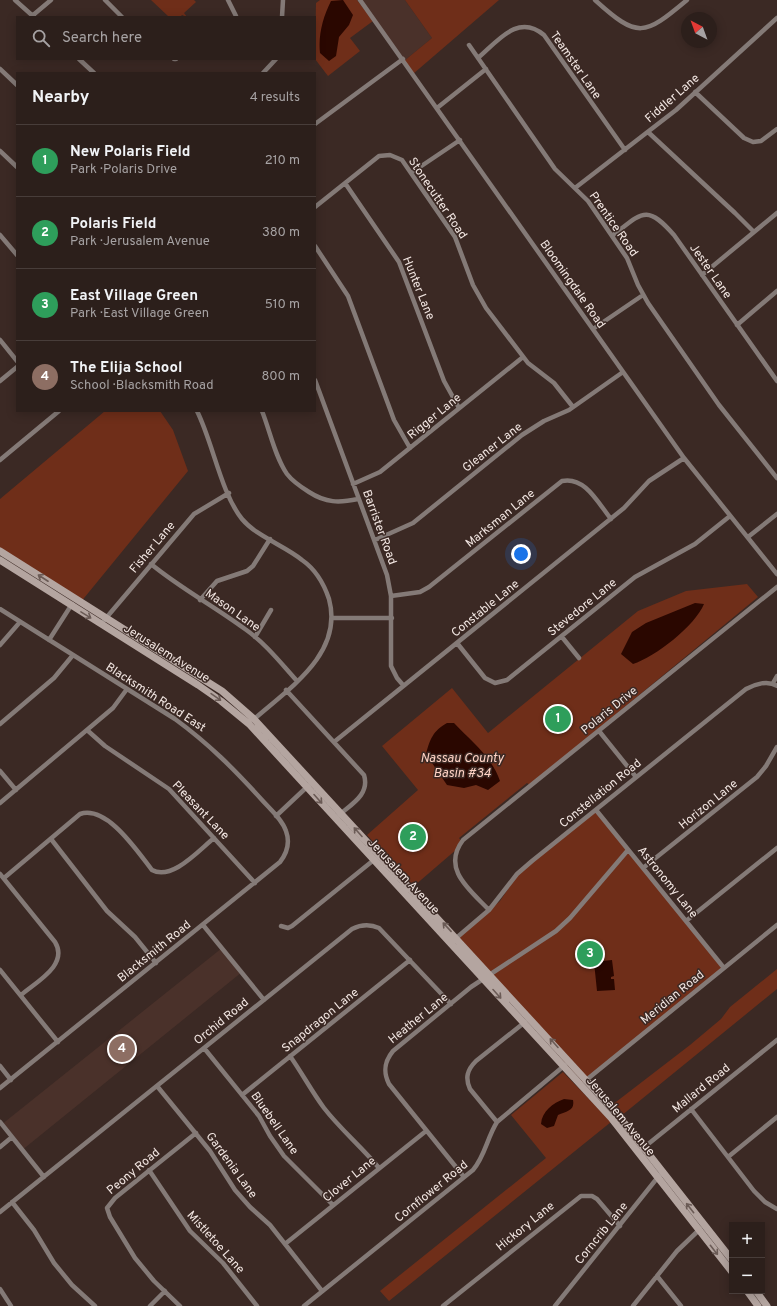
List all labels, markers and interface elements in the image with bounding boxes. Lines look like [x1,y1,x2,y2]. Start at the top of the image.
north arrow [681,12,717,48]
search box [16,16,316,60]
icon: search [30,27,52,49]
street label: Teamster Lane [546,28,605,103]
text: Search here [62,29,142,48]
street label: Fiddler Lane [642,71,703,127]
text: Nearby [32,87,89,109]
text: 4 results [250,90,300,106]
text: New Polaris Field [70,143,191,162]
text: 1 [42,153,48,169]
text: 210 m [265,153,300,169]
street label: Stonecutter Road [404,155,470,242]
text: Park · Polaris Drive [70,162,177,178]
street label: Prentice Road [585,189,641,260]
text: Polaris Field [70,215,157,234]
text: 2 [41,225,49,241]
text: 380 m [262,225,300,241]
text: Park · Jerusalem Avenue [70,234,210,250]
street label: Bloomingdale Road [536,237,609,332]
street label: Jester Lane [685,241,735,302]
street label: Hunter Lane [398,254,438,322]
text: East Village Green [70,287,198,306]
text: 3 [41,297,49,313]
text: 510 m [265,297,300,313]
text: Park · East Village Green [70,306,209,322]
text: The Elija School [70,359,182,378]
text: 4 [41,369,49,385]
text: 800 m [262,369,300,385]
text: School · Blacksmith Road [70,378,213,394]
street label: Rigger Lane [404,390,465,443]
street label: Gleaner Lane [459,419,526,476]
street label: Marksman Lane [463,486,539,552]
street label: Barrister Road [358,488,400,567]
street label: Fisher Lane [126,518,179,577]
your location [511,544,531,564]
one-way arrow [38,574,49,582]
street label: Stevedore Lane [545,575,620,640]
street label: Constable Lane [448,576,523,641]
street label: Mason Lane [202,586,263,636]
one-way arrow [80,611,92,619]
street label: Jerusalem Avenue [120,621,213,687]
street label: Blacksmith Road East [102,659,209,736]
street label: Polaris Drive [578,683,641,739]
one-way arrow [210,693,221,701]
pin: 1 [545,704,571,734]
water label: Nassau County Basin #34 [420,751,505,782]
street label: Constellation Road [556,756,645,832]
street label: Horizon Lane [676,776,741,833]
street label: Pleasant Lane [168,778,232,844]
one-way arrow [313,794,323,804]
pin: 2 [400,822,426,852]
one-way arrow [354,826,363,837]
street label: Jerusalem Avenue [364,835,443,918]
street label: Astronomy Lane [633,843,701,922]
street label: Blacksmith Road [115,917,195,986]
one-way arrow [442,922,452,932]
pin: 3 [577,939,603,969]
street label: Meridian Road [637,967,708,1028]
street label: Snapdragon Lane [279,985,362,1057]
one-way arrow [493,989,502,999]
street label: Heather Lane [385,990,452,1048]
street label: Orchid Road [191,995,252,1049]
pin: 4 [109,1034,135,1064]
one-way arrow [549,1038,558,1049]
street label: Mallard Road [669,1061,734,1117]
street label: Jerusalem Avenue [582,1074,658,1160]
street label: Bluebell Lane [247,1089,302,1158]
street label: Gardenia Lane [202,1129,261,1202]
street label: Peony Road [104,1145,164,1199]
street label: Clover Lane [320,1153,380,1206]
street label: Cornflower Road [392,1157,472,1226]
street label: Hickory Lane [493,1198,558,1255]
street label: Corncrib Lane [572,1199,632,1268]
one-way arrow [686,1202,695,1213]
street label: Mistletoe Lane [183,1208,248,1277]
map controls [729,1222,765,1294]
button: + [729,1222,765,1258]
one-way arrow [710,1244,719,1255]
button: − [729,1258,765,1294]

